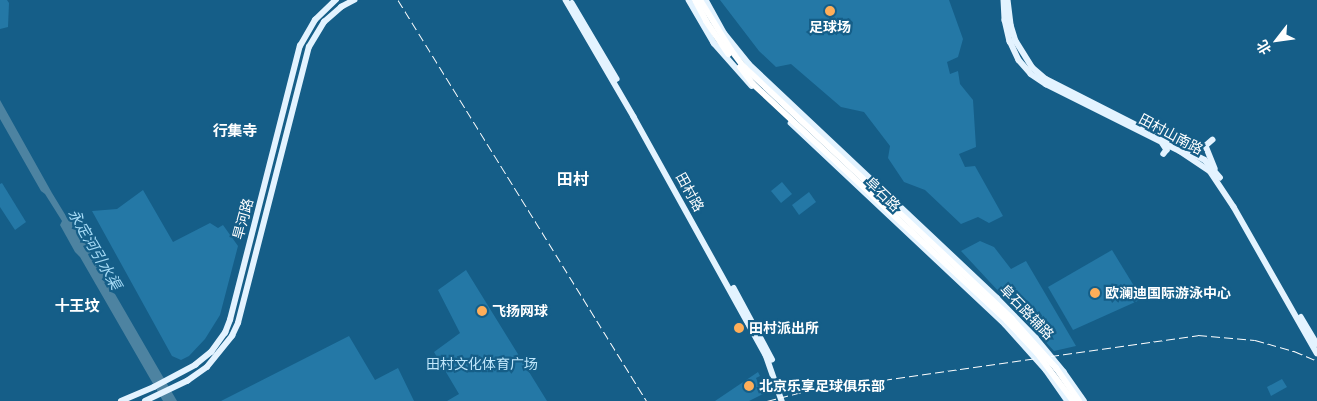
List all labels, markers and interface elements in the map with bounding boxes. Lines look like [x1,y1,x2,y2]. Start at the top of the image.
marker: 足球场 [824,5,836,17]
north arrow [1252,15,1302,65]
place label: 足球场 [809,19,851,35]
text: 北 [1253,37,1274,58]
street label: 田村山南路 [1136,110,1206,158]
district label: 行集寺 [213,122,257,140]
district label: 田村 [557,169,589,189]
street label: 田村路 [672,170,708,214]
street label: 阜石路 [862,173,904,215]
street label: 旱河路 [229,197,257,241]
water label: 永定河引水渠 [65,206,125,292]
street label: 阜石路辅路 [997,281,1057,343]
place label: 欧澜迪国际游泳中心 [1105,285,1231,301]
marker: 欧澜迪国际游泳中心 [1089,287,1101,299]
district label: 十王坟 [55,297,99,315]
place label: 飞扬网球 [492,303,548,319]
marker: 飞扬网球 [476,305,488,317]
place label: 田村派出所 [749,320,819,336]
marker: 田村派出所 [733,322,745,334]
park label: 田村文化体育广场 [426,356,538,372]
place label: 北京乐享足球俱乐部 [759,378,885,394]
marker: 北京乐享足球俱乐部 [743,380,755,392]

